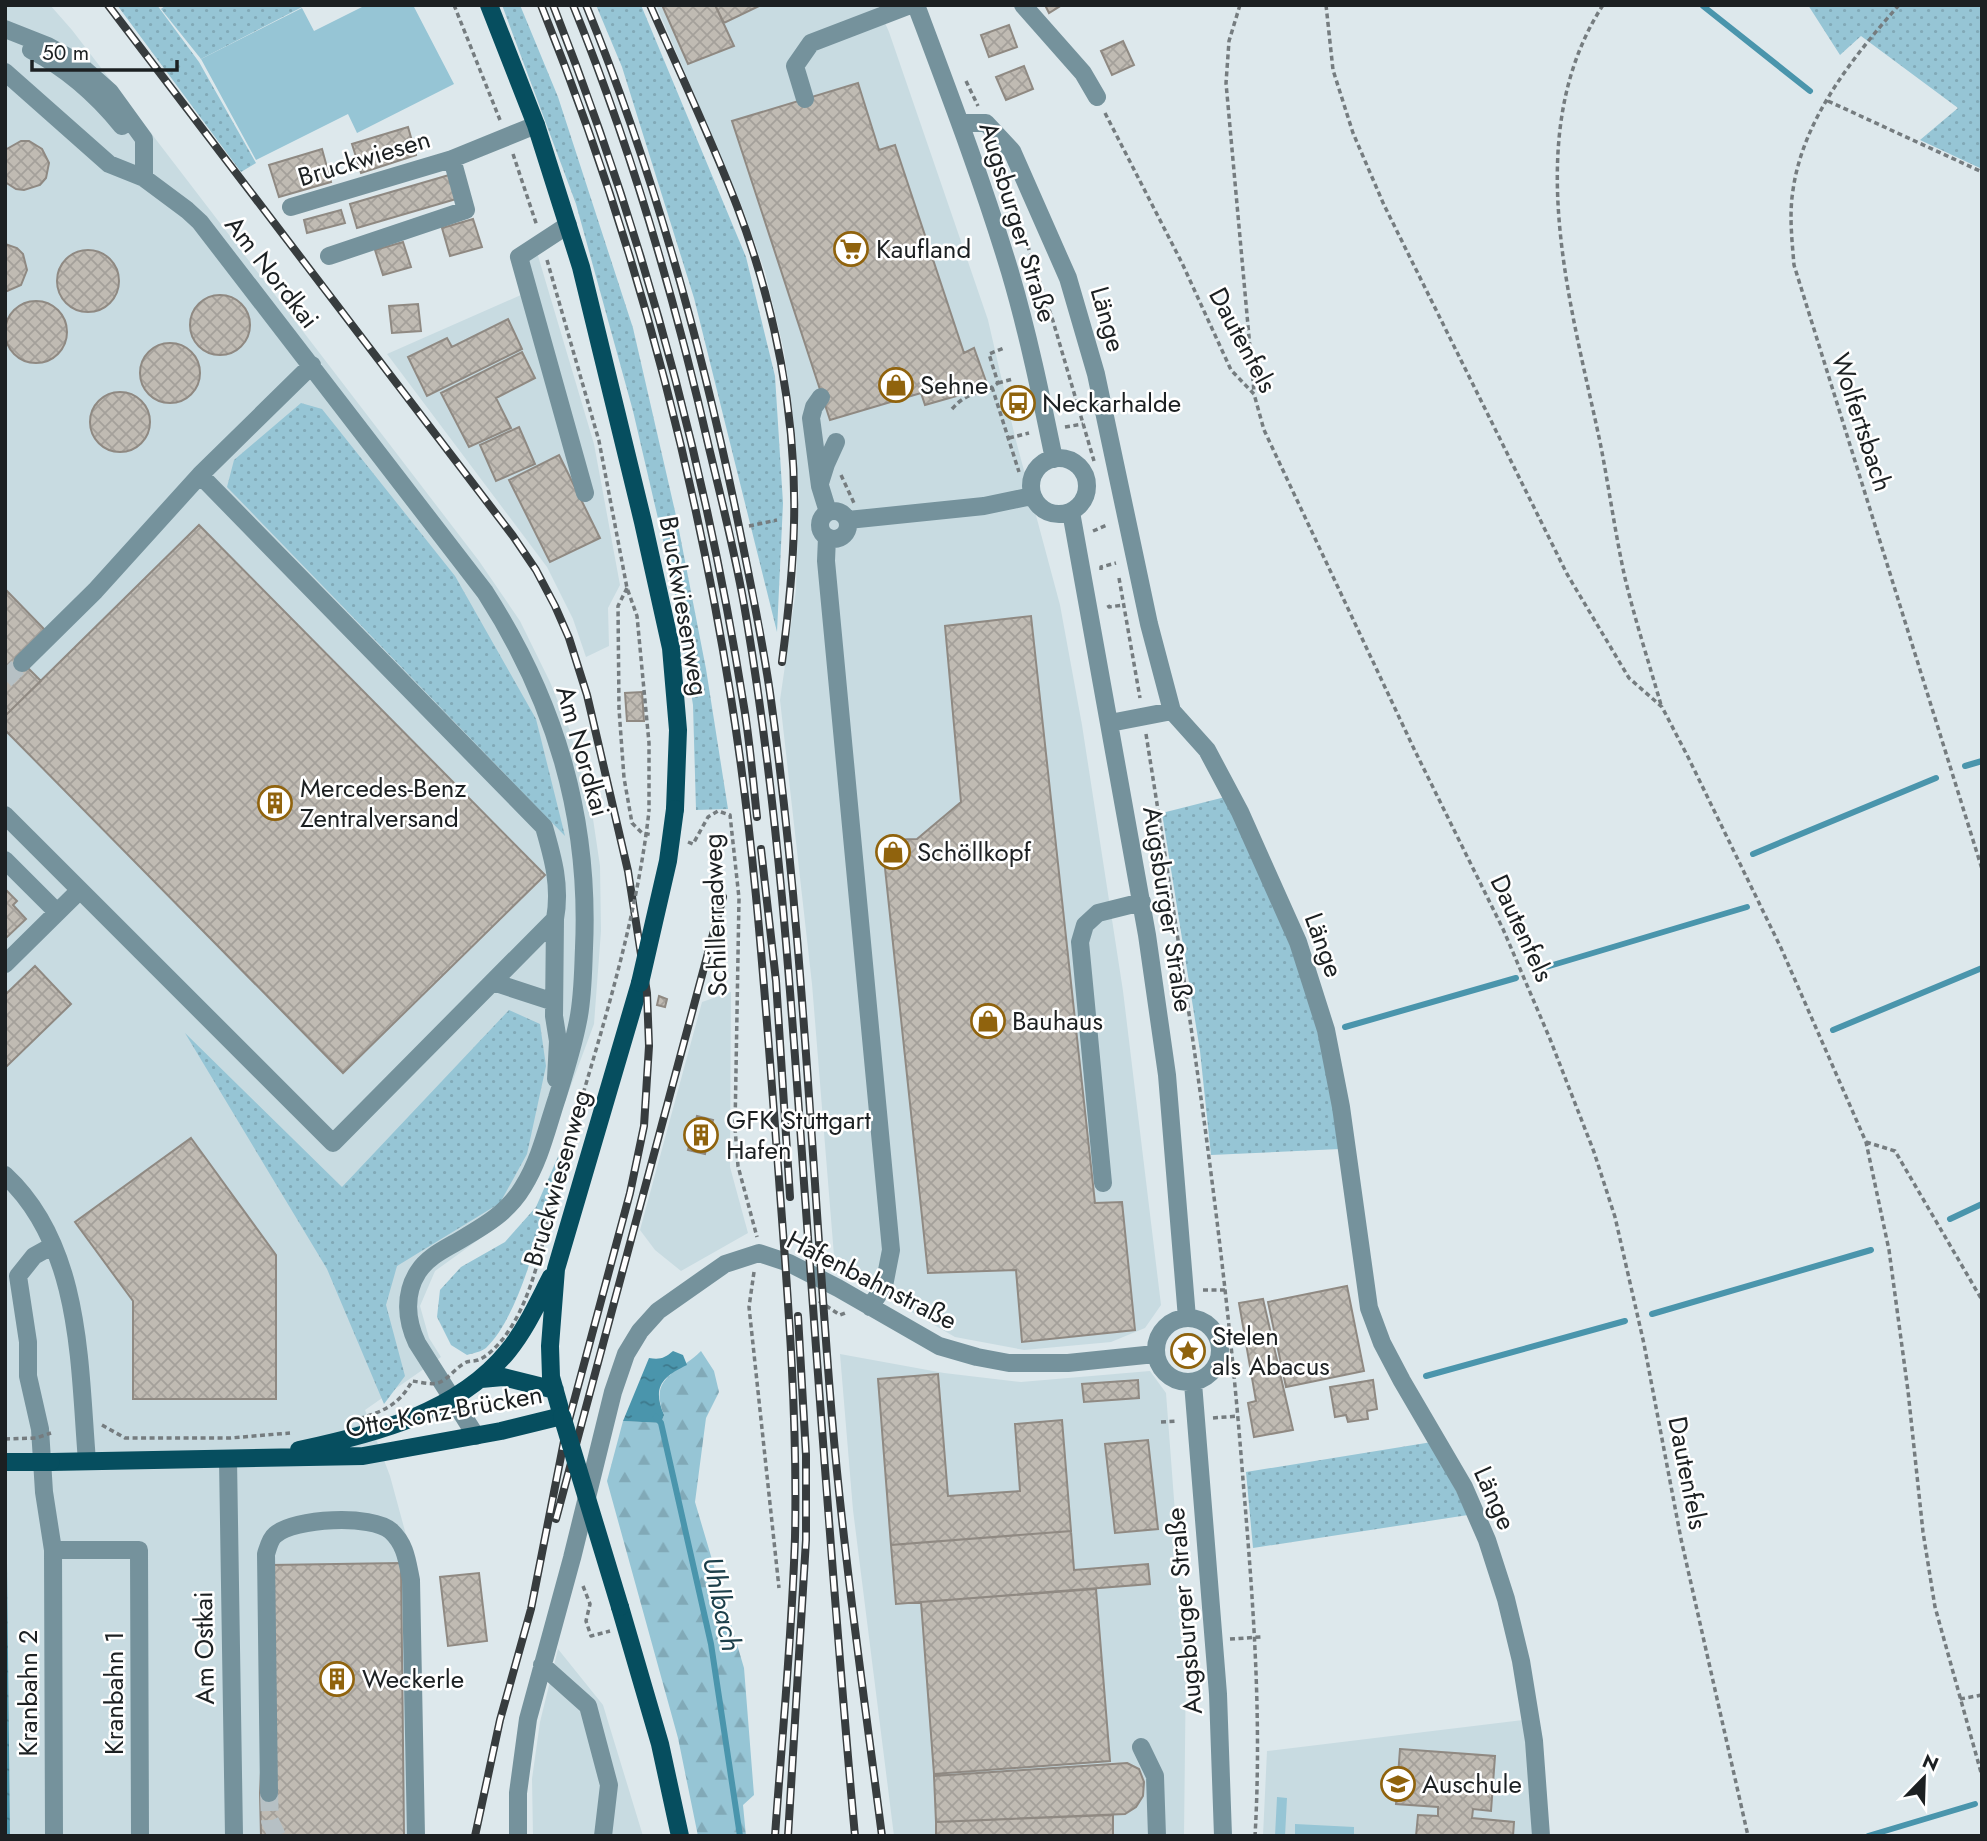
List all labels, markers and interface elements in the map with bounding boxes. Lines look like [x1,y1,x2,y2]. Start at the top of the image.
scale bar [32,28,177,72]
text: 50 m [42,38,89,68]
street label: Augsburger Straße [969,117,1067,327]
street label: Bruckwiesen [293,120,435,196]
street label: Am Nordkai [216,207,328,337]
supermarket icon: Kaufland [832,230,870,268]
place label: Kaufland [876,230,971,268]
street label: Dautenfels [1199,281,1287,399]
street label: Länge [1081,282,1135,356]
street label: Wolfertsbach [1822,348,1902,496]
shop icon: Sehne [877,366,915,404]
place label: Sehne [920,366,988,404]
bus stop icon: Neckarhalde [999,384,1037,422]
place label: Neckarhalde [1042,384,1181,422]
street label: Bruckwiesenweg [649,513,719,699]
street label: Am Nordkai [546,681,620,821]
place label: Mercedes-Benz Zentralversand [300,769,466,837]
building icon: Mercedes-Benz Zentralversand [256,784,294,822]
street label: Augsburger Straße [1133,804,1203,1014]
street label: Schillerradweg [693,833,737,997]
shop icon: Schöllkopf [874,833,912,871]
place label: Schöllkopf [917,833,1032,871]
street label: Dautenfels [1481,868,1563,988]
street label: Länge [1295,907,1353,983]
shop icon: Bauhaus [969,1002,1007,1040]
place label: Bauhaus [1012,1002,1103,1040]
street label: Bruckwiesenweg [514,1085,600,1271]
place label: GFK Stuttgart Hafen [726,1101,872,1169]
building icon: GFK Stuttgart Hafen [682,1116,720,1154]
street label: Hafenbahnstraße [780,1221,964,1339]
place label: Stelen als Abacus [1212,1317,1330,1385]
place icon: Stelen als Abacus [1169,1332,1207,1370]
street label: Otto-Konz-Brücken [342,1375,546,1447]
street label: Dautenfels [1658,1413,1718,1533]
street label: Länge [1464,1460,1526,1536]
street label: Augsburger Straße [1156,1506,1212,1716]
water label: Uhlbach [692,1553,752,1655]
street label: Am Ostkai [184,1591,224,1705]
street label: Kranbahn 2 [9,1630,47,1756]
street label: Kranbahn 1 [95,1631,133,1755]
building icon: Weckerle [318,1660,356,1698]
place label: Weckerle [362,1660,464,1698]
north arrow [1889,1743,1959,1813]
text: N [1918,1747,1943,1778]
school or university icon: Auschule [1379,1765,1417,1803]
place label: Auschule [1422,1765,1522,1803]

